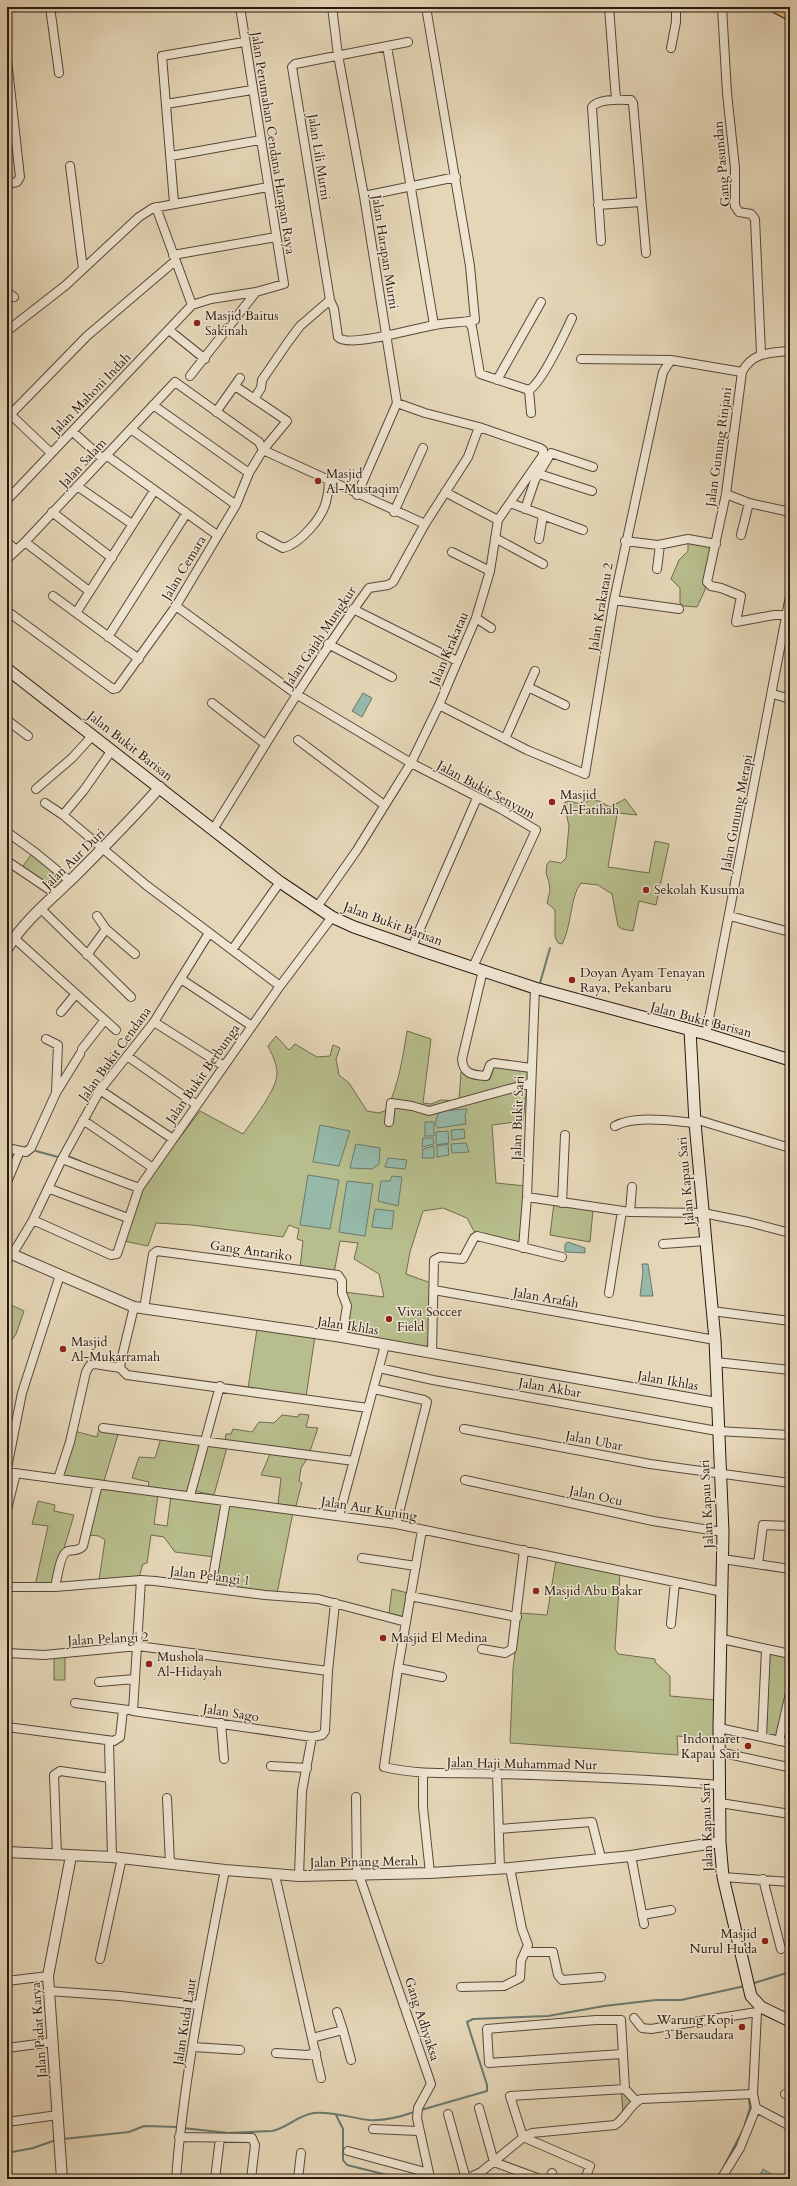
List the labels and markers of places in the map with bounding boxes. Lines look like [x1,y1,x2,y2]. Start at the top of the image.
place label: Masjid Baitus Sakinah [205,307,279,340]
marker: Masjid Baitus Sakinah [192,318,202,328]
place label: Masjid Al-Mustaqim [326,465,399,498]
marker: Masjid Al-Mustaqim [313,476,323,486]
place label: Masjid Al-Fatihah [560,786,619,819]
marker: Masjid Al-Fatihah [547,797,557,807]
place label: Sekolah Kusuma [654,881,745,899]
marker: Sekolah Kusuma [641,885,651,895]
place label: Doyan Ayam Tenayan Raya, Pekanbaru [580,964,706,997]
marker: Doyan Ayam Tenayan Raya, Pekanbaru [567,975,577,985]
place label: Viva Soccer Field [397,1303,462,1336]
marker: Viva Soccer Field [384,1314,394,1324]
place label: Masjid Al-Mukarramah [71,1333,160,1366]
marker: Masjid Al-Mukarramah [58,1344,68,1354]
place label: Masjid Abu Bakar [544,1582,643,1600]
marker: Masjid Abu Bakar [531,1586,541,1596]
place label: Masjid El Medina [391,1629,488,1647]
marker: Masjid El Medina [378,1633,388,1643]
place label: Mushola Al-Hidayah [157,1648,222,1681]
marker: Mushola Al-Hidayah [144,1659,154,1669]
place label: Indomaret Kapau Sari [681,1730,740,1763]
marker: Indomaret Kapau Sari [743,1741,753,1751]
place label: Masjid Nurul Huda [690,1925,757,1958]
marker: Masjid Nurul Huda [760,1936,770,1946]
place label: Warung Kopi 3 Bersaudara [656,2011,734,2044]
marker: Warung Kopi 3 Bersaudara [737,2022,747,2032]

